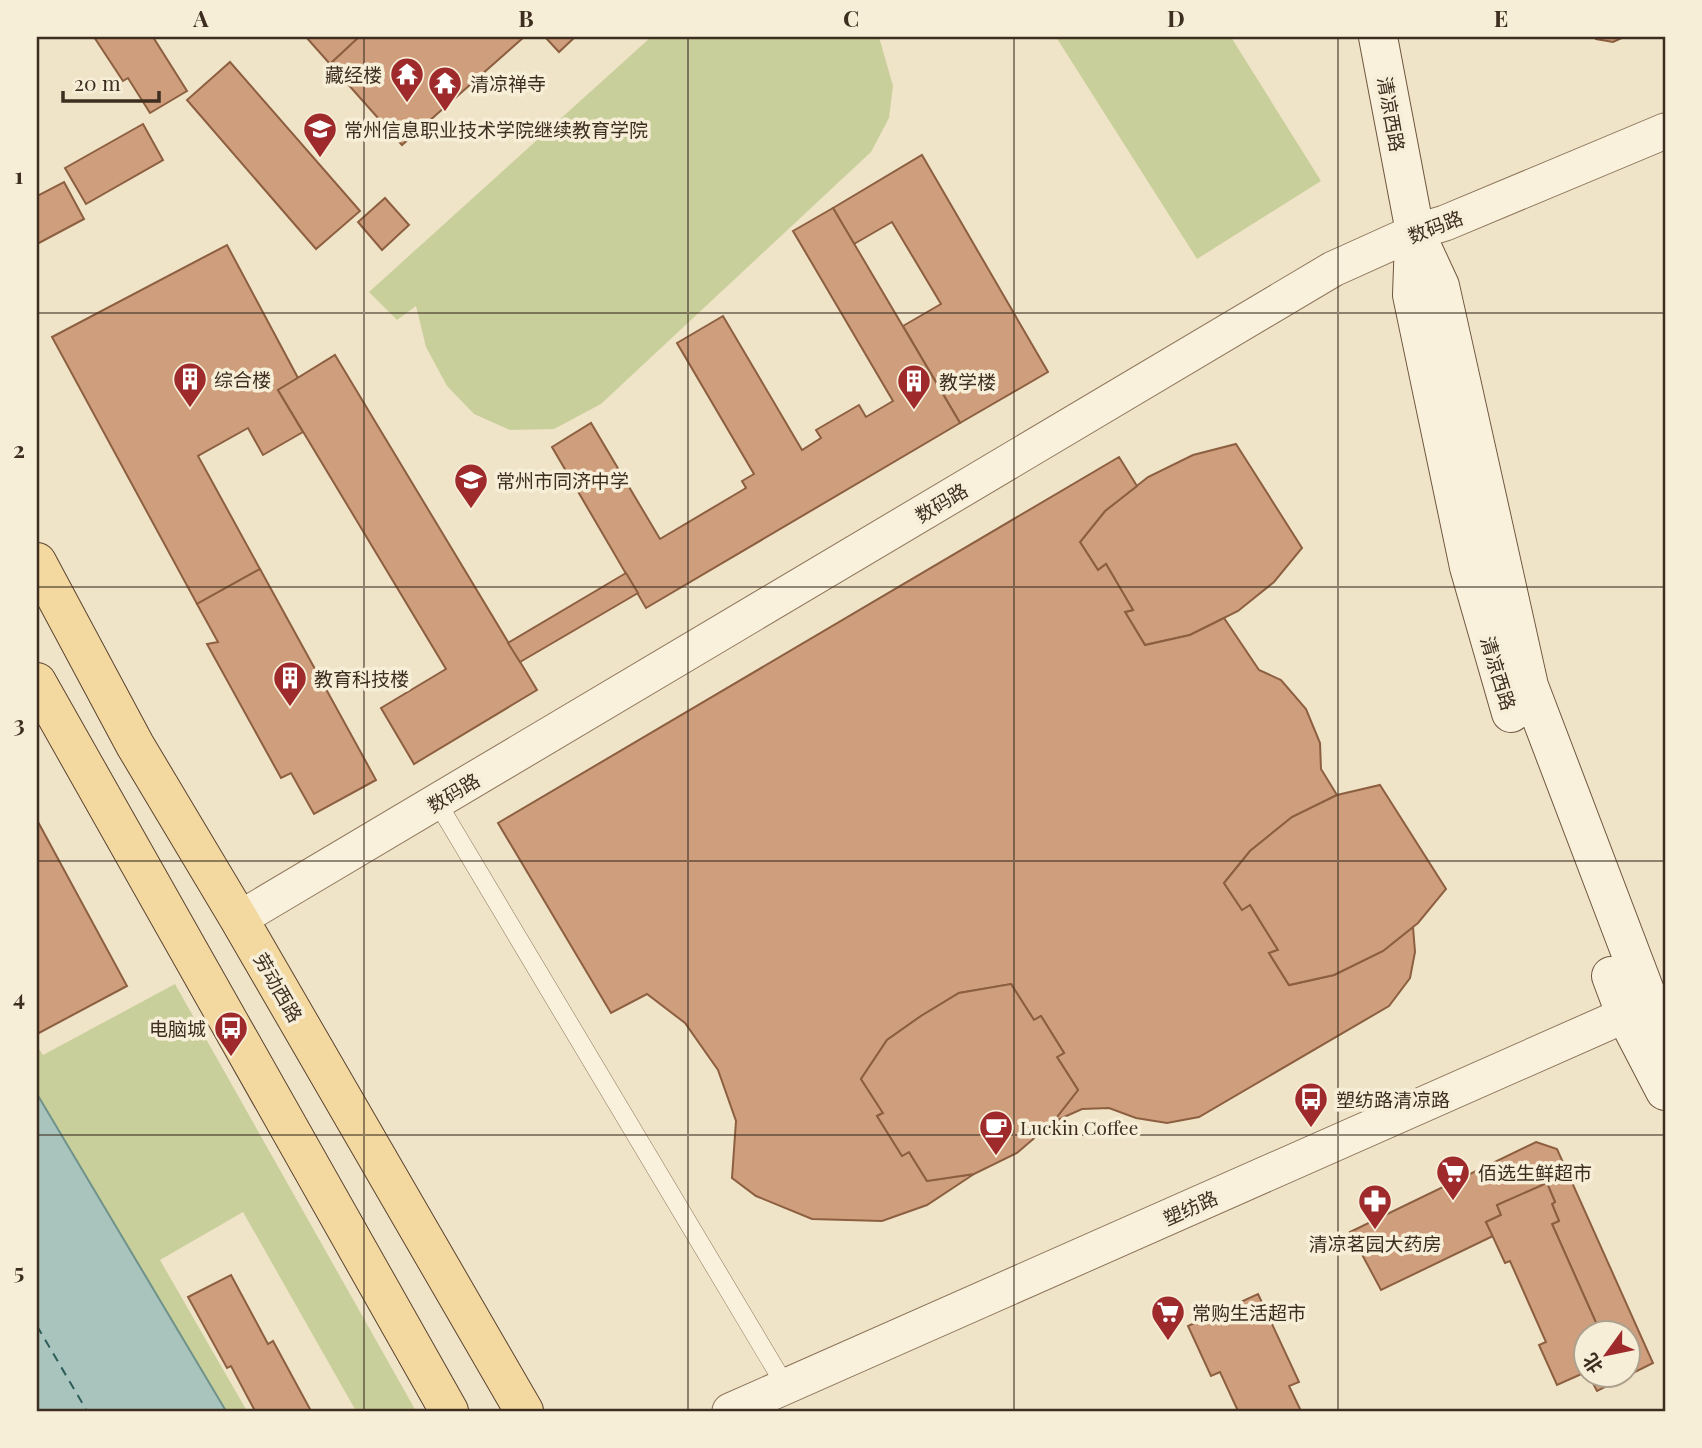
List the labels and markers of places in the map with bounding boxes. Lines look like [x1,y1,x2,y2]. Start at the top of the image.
temple icon: 藏经楼 [388,55,426,104]
place label: 藏经楼 [325,61,382,87]
temple icon: 清凉禅寺 [426,64,464,113]
place label: 清凉禅寺 [470,70,546,96]
school or university icon: 常州信息职业技术学院继续教育学院 [301,110,339,159]
place label: 常州信息职业技术学院继续教育学院 [344,116,648,142]
building icon: 综合楼 [171,360,209,409]
building icon: 教学楼 [895,362,933,411]
place label: 综合楼 [214,366,271,392]
place label: 教学楼 [939,368,996,394]
school or university icon: 常州市同济中学 [452,461,490,510]
place label: 常州市同济中学 [496,467,629,493]
building icon: 教育科技楼 [271,659,309,708]
place label: 教育科技楼 [314,665,409,691]
bus stop icon: 电脑城 [212,1009,250,1058]
place label: 电脑城 [149,1015,206,1041]
bus stop icon: 塑纺路清凉路 [1292,1080,1330,1129]
place label: 塑纺路清凉路 [1336,1086,1450,1112]
cafe icon: Luckin Coffee [977,1108,1015,1157]
place label: Luckin Coffee [1020,1114,1138,1140]
supermarket icon: 佰选生鲜超市 [1434,1153,1472,1202]
place label: 佰选生鲜超市 [1478,1159,1592,1185]
pharmacy icon: 清凉茗园大药房 [1356,1182,1394,1231]
place label: 清凉茗园大药房 [1308,1230,1442,1256]
supermarket icon: 常购生活超市 [1149,1293,1187,1342]
place label: 常购生活超市 [1192,1299,1306,1325]

